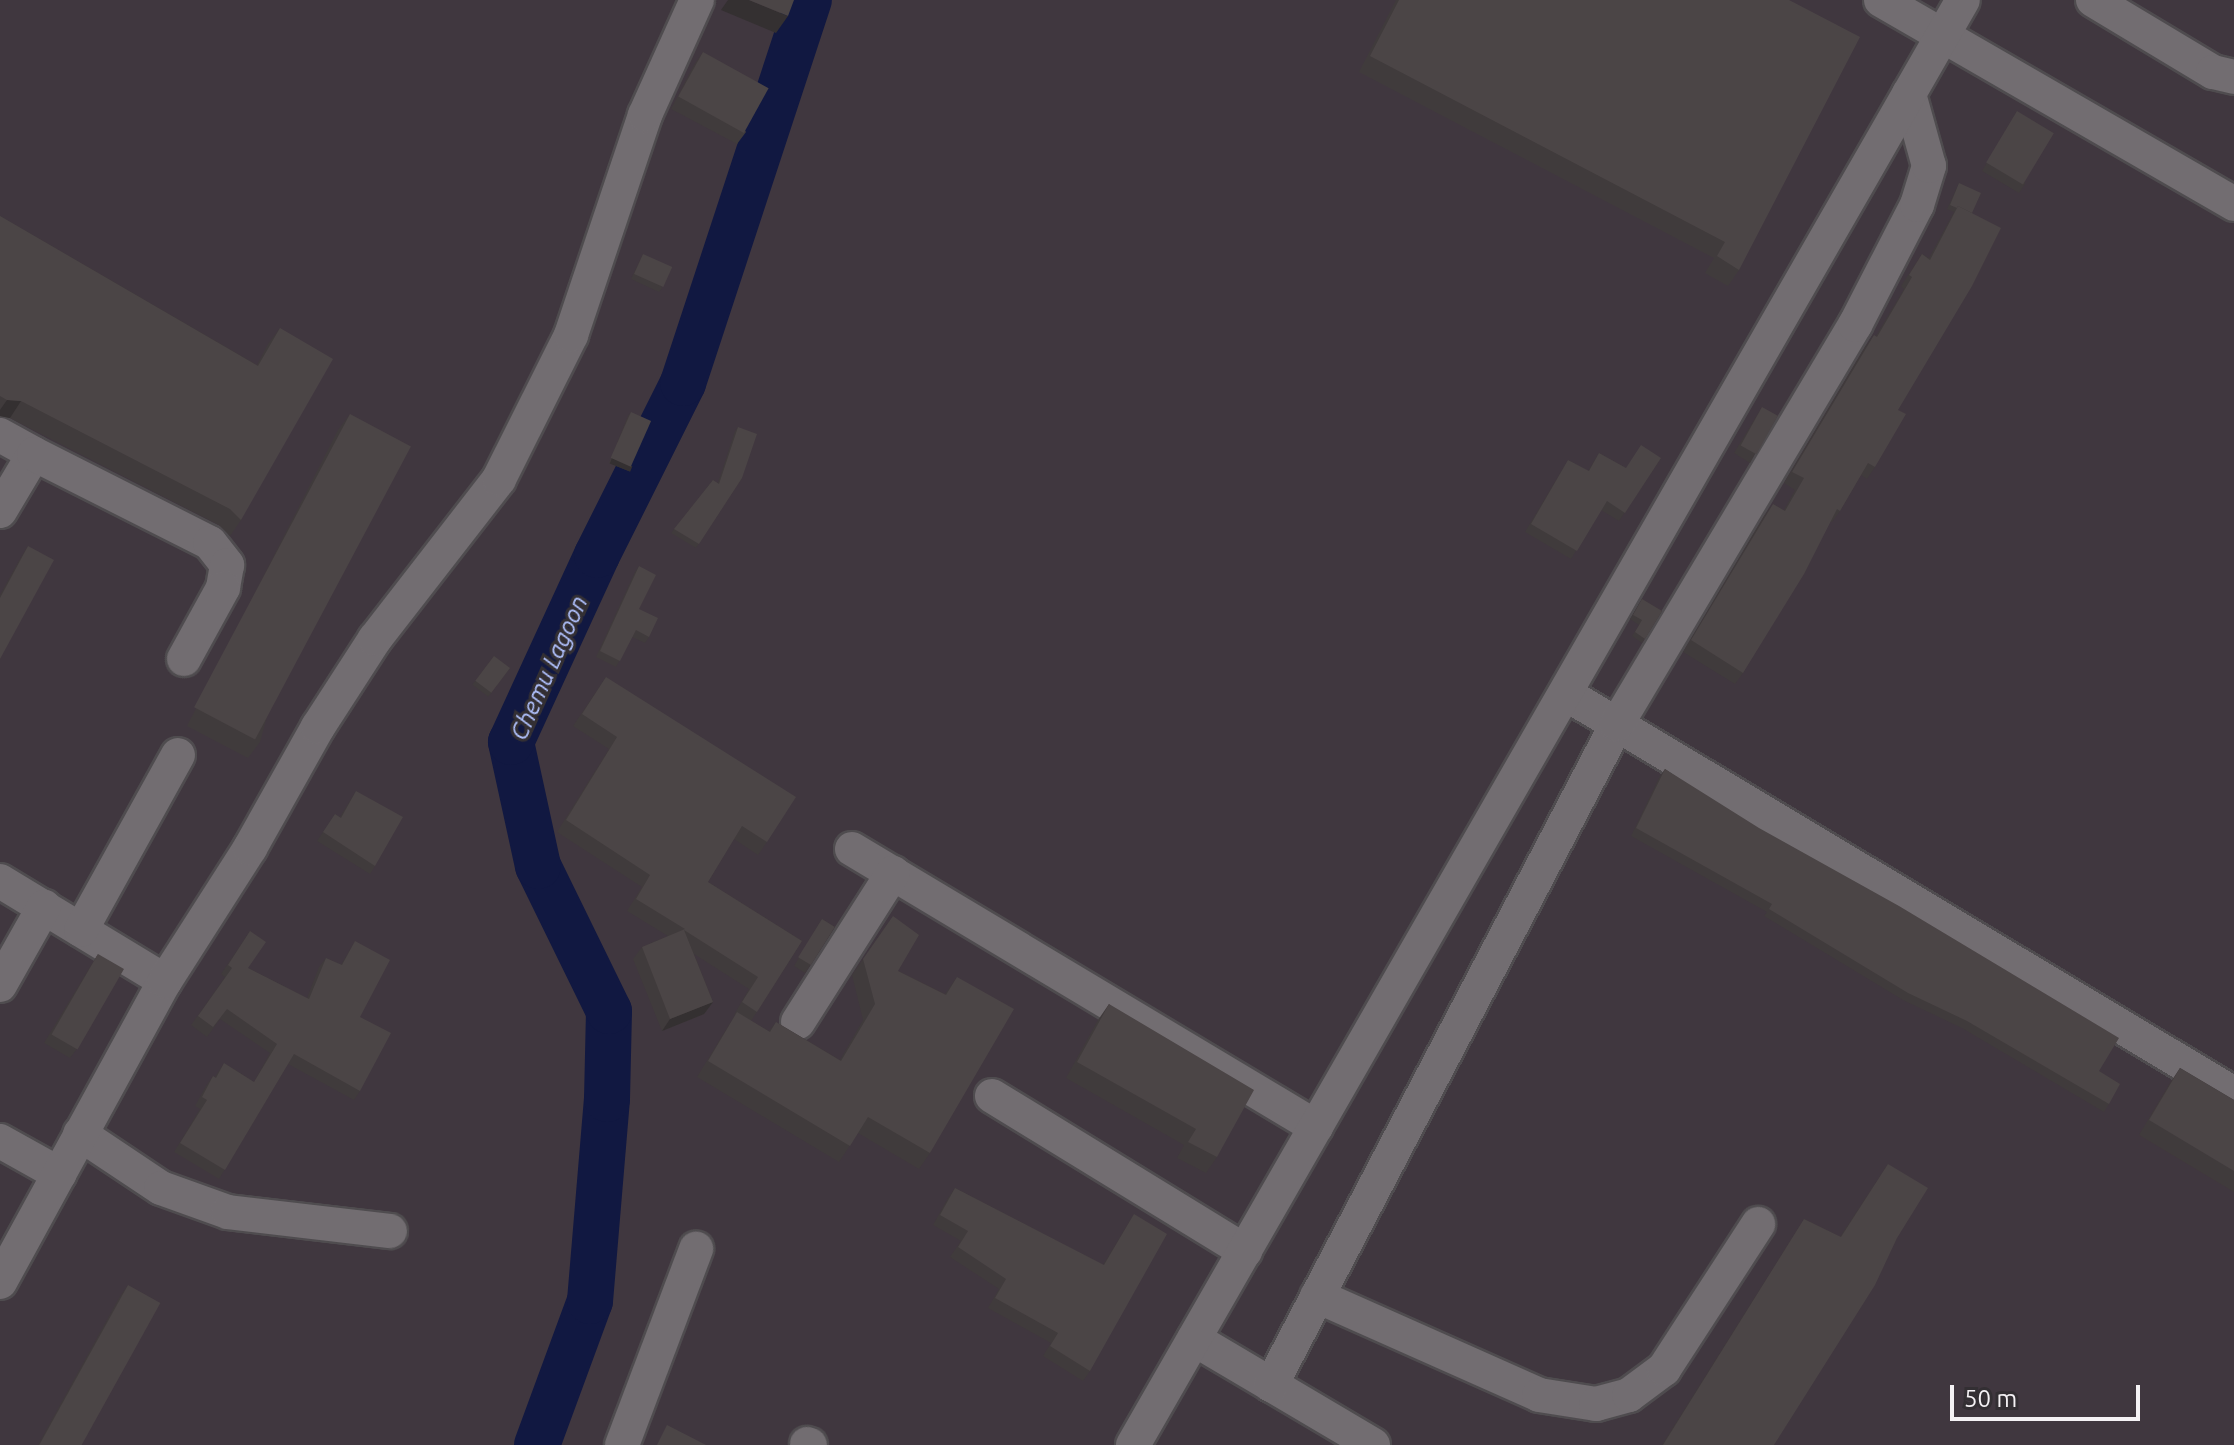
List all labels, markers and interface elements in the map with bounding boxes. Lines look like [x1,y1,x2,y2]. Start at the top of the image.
water label: Chemu Lagoon [504,591,594,745]
scale bar [1954,1369,2144,1419]
text: 50 m [1964,1385,2017,1412]

